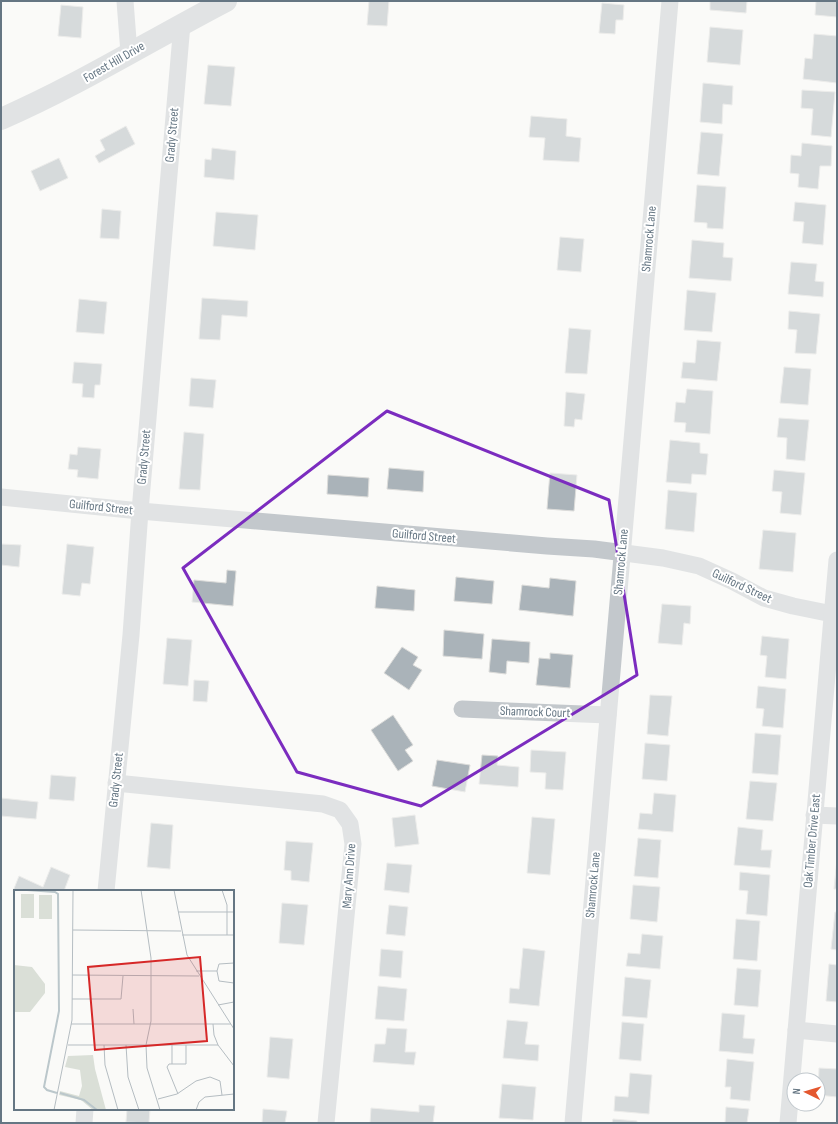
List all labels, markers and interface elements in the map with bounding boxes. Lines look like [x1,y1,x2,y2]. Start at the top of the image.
street label: Forest Hill Drive [80,38,148,86]
street label: Grady Street [162,107,182,163]
street label: Shamrock Lane [638,205,660,273]
street label: Grady Street [134,429,154,485]
street label: Guilford Street [68,496,134,518]
street label: Guilford Street [391,525,457,547]
street label: Shamrock Lane [610,528,632,596]
street label: Guilford Street [710,565,774,607]
street label: Shamrock Court [499,703,571,721]
street label: Grady Street [105,752,127,808]
street label: Oak Timber Drive East [800,793,824,889]
street label: Mary Ann Drive [339,843,359,909]
street label: Shamrock Lane [582,851,604,919]
inset map [14,890,234,1110]
north arrow [786,1072,826,1112]
text: N [790,1088,803,1095]

